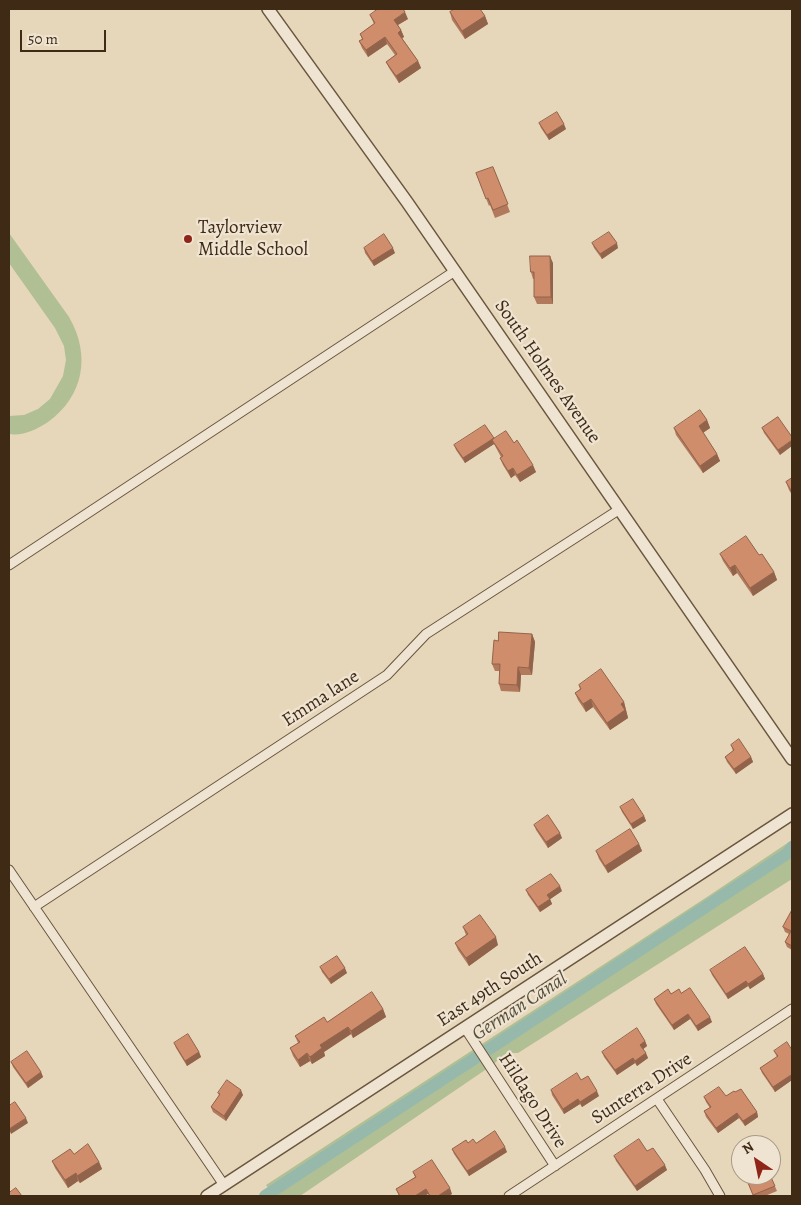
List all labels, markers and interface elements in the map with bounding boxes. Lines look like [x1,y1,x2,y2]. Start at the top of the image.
scale bar [22,20,109,52]
text: 50 m [28,29,58,49]
place label: Taylorview Middle School [198,217,308,261]
marker: Taylorview Middle School [182,233,194,245]
street label: South Holmes Avenue [489,296,605,448]
street label: Emma lane [278,666,364,732]
street label: East 49th South [433,948,547,1032]
water label: German Canal [468,967,572,1047]
street label: Sunterra Drive [587,1048,697,1130]
street label: Hildago Drive [493,1049,571,1153]
north arrow [731,1135,781,1185]
text: N [738,1137,757,1159]

